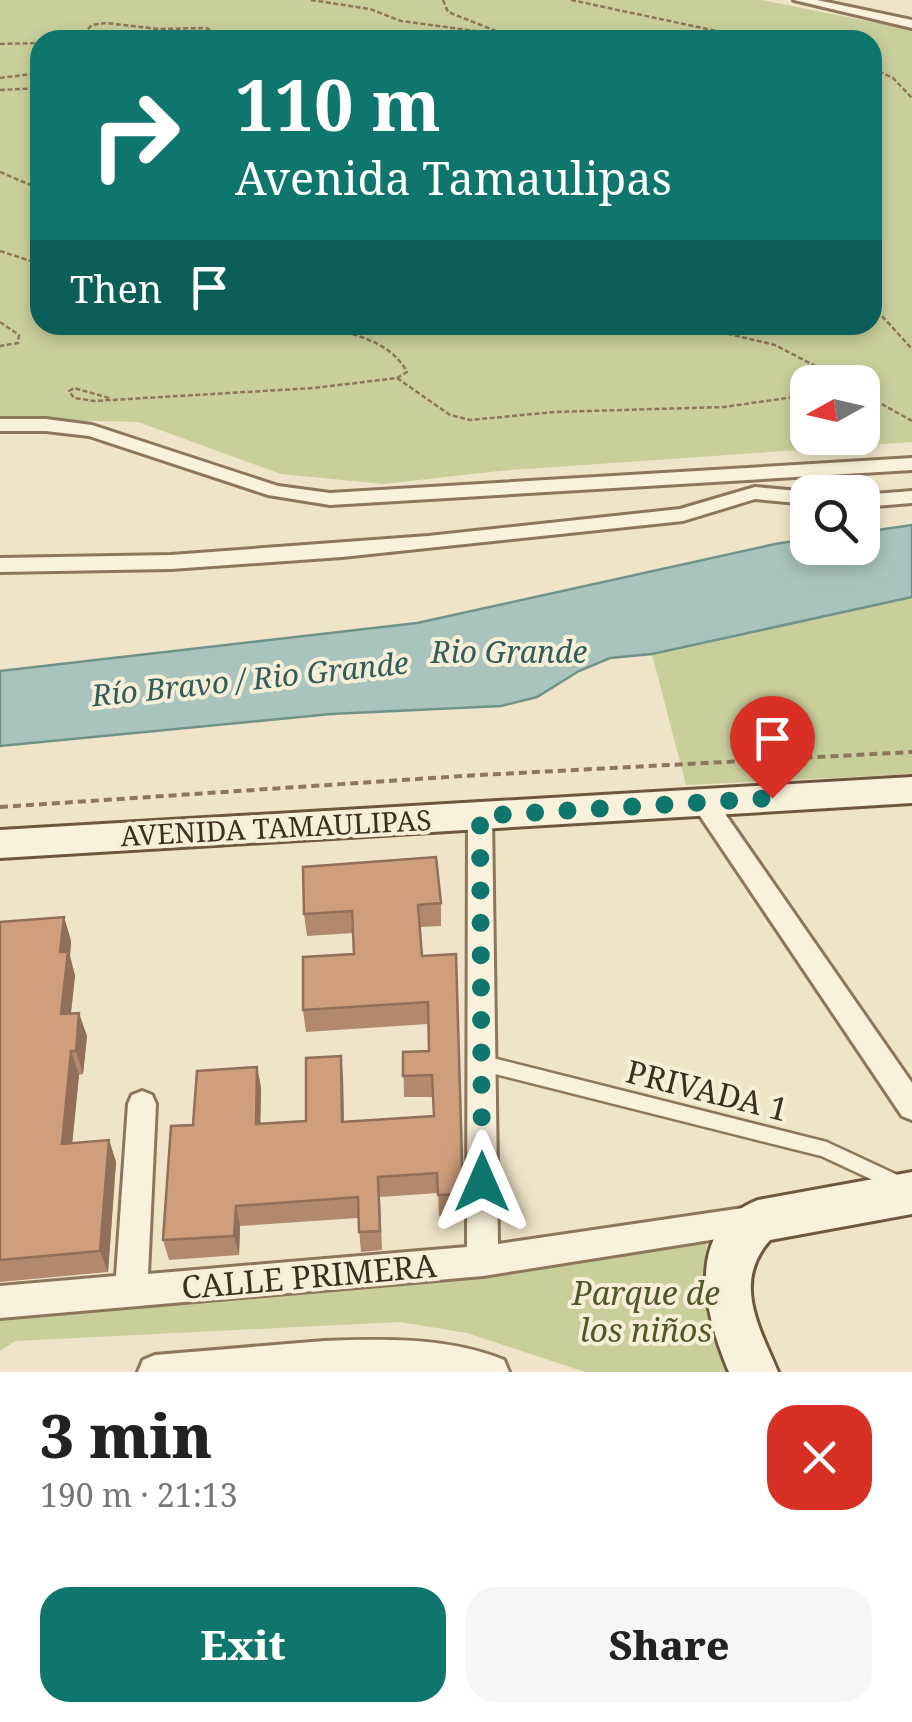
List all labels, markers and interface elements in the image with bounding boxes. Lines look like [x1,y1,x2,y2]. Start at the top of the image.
text: 110 m [235,56,441,152]
icon: right [70,70,200,200]
text: Avenida Tamaulipas [235,147,672,208]
icon: arrive [182,260,237,315]
text: Then [70,262,162,314]
north arrow [790,365,880,455]
map controls [790,365,880,565]
button: search [790,475,880,565]
water label: Rio Grande [430,631,587,672]
water label: Río Bravo / Rio Grande [88,641,411,716]
pin [730,696,815,799]
icon: arrive [745,711,800,766]
street label: AVENIDA TAMAULIPAS [120,800,432,854]
street label: PRIVADA 1 [622,1049,793,1130]
position arrow [430,1130,534,1234]
street label: CALLE PRIMERA [180,1243,439,1308]
park label: Parque de los niños [571,1271,720,1351]
text: 3 min [40,1394,212,1476]
button: close [767,1405,872,1510]
text: 190 m · 21:13 [40,1473,238,1516]
button: Exit [40,1587,446,1702]
button: Share [466,1587,872,1702]

